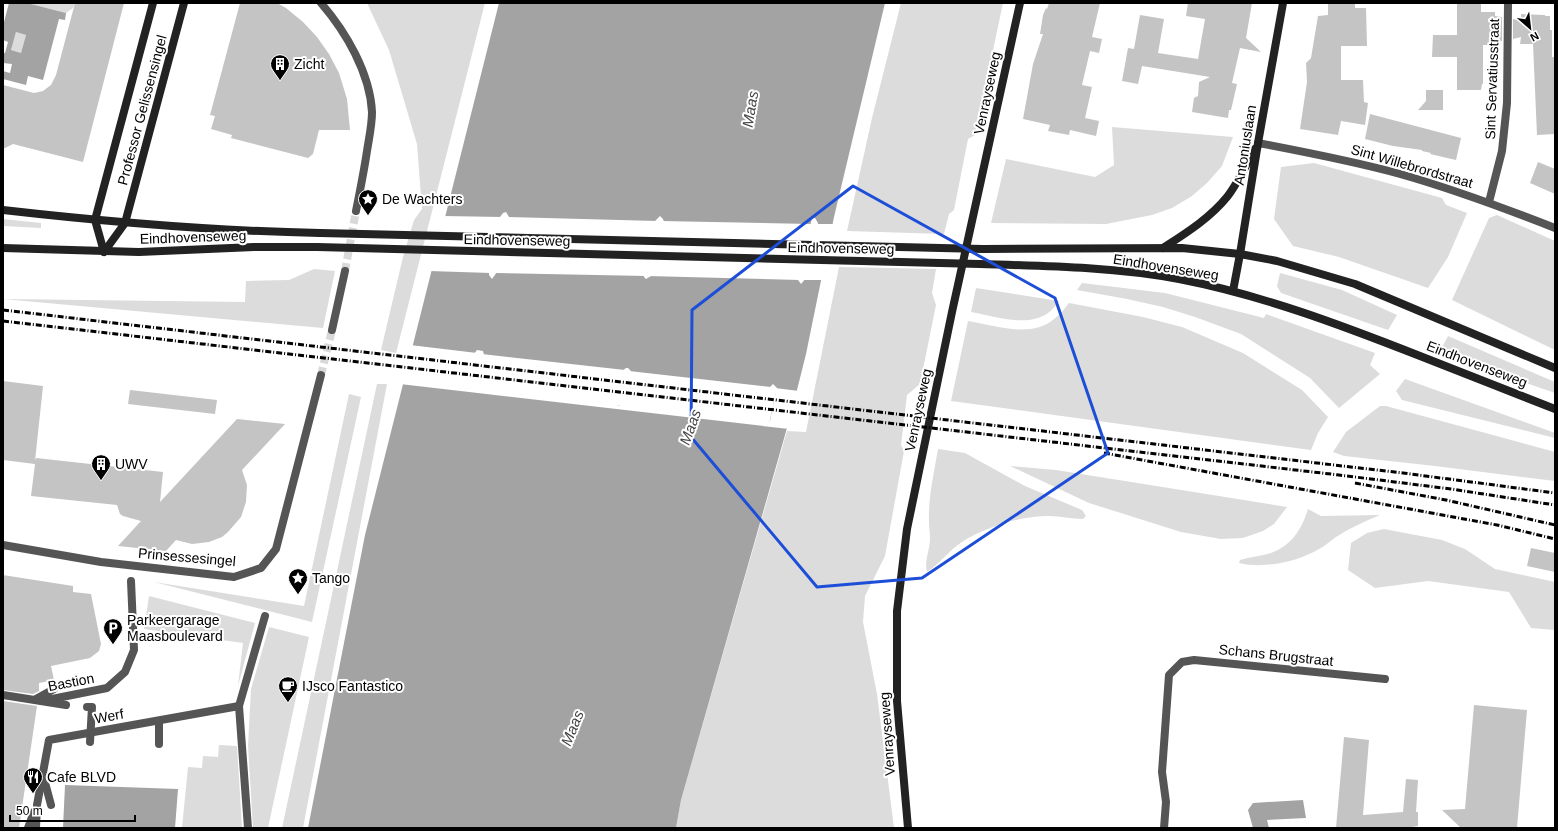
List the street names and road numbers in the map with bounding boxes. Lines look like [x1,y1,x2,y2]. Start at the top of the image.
street label: Sint Servatiusstraat [1482,18,1502,140]
street label: Professor Gelissensingel [114,33,170,187]
street label: Venrayseweg [970,50,1004,136]
street label: Antoniuslaan [1231,104,1259,186]
street label: Sint Willebrordstraat [1349,141,1475,191]
street label: Eindhovenseweg [139,227,247,247]
street label: Eindhovenseweg [464,231,570,249]
street label: Eindhovenseweg [788,239,894,257]
street label: Eindhovenseweg [1112,251,1220,283]
street label: Eindhovenseweg [1424,337,1530,391]
street label: Venrayseweg [901,367,935,453]
street label: Prinsessesingel [137,545,237,569]
street label: Schans Brugstraat [1218,641,1334,669]
street label: Bastion [47,670,95,694]
street label: Venrayseweg [876,692,898,776]
street label: Werf [93,706,125,726]

